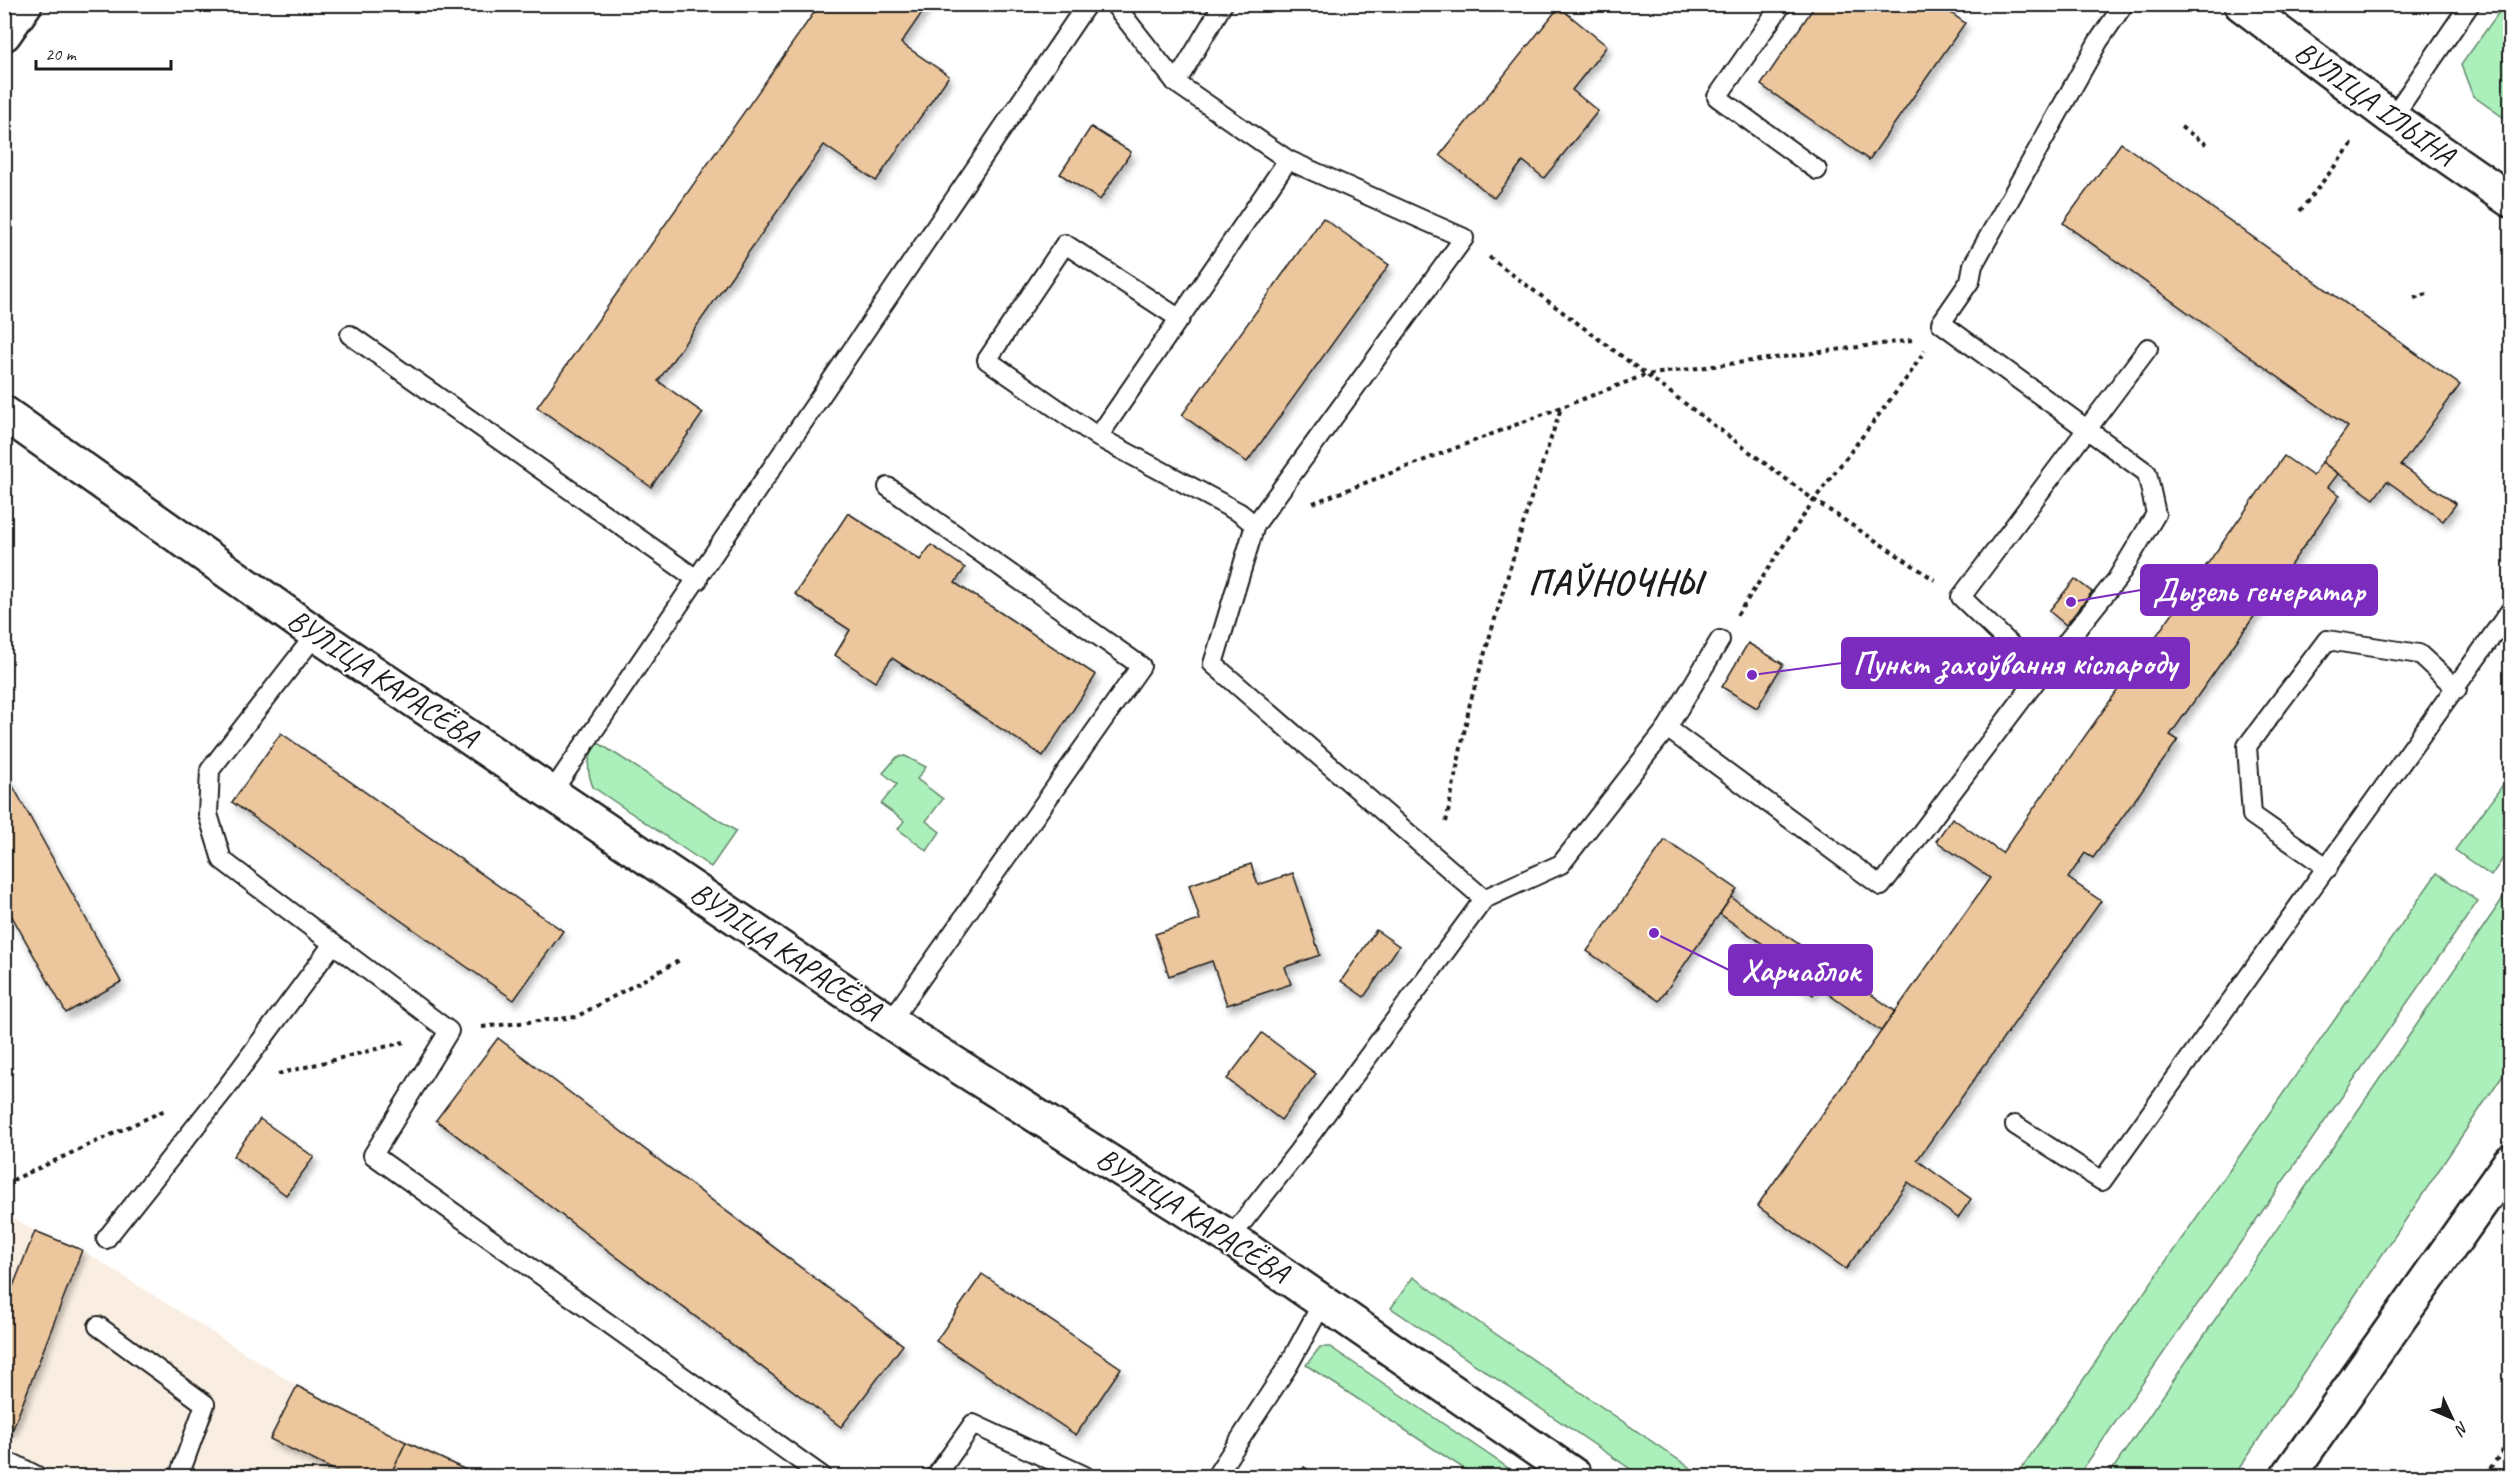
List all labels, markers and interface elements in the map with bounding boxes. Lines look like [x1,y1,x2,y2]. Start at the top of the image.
street label: ВУЛІЦА ІЛЬІНА [2288,32,2464,175]
scale bar [36,33,171,71]
text: 20 m [45,43,78,65]
district label: ПАЎНОЧНЫ [1528,559,1708,605]
callout: Дызель генератар [2141,565,2377,615]
text: Дызель генератар [2153,570,2367,612]
street label: ВУЛІЦА КАРАСЁВА [280,600,487,757]
callout: Пункт захоўвання кіслароду [1842,638,2189,688]
text: Пункт захоўвання кіслароду [1853,643,2180,685]
street label: ВУЛІЦА КАРАСЁВА [683,873,890,1030]
callout: Харчаблок [1729,945,1872,995]
text: Харчаблок [1742,950,1863,991]
street label: ВУЛІЦА КАРАСЁВА [1090,1139,1298,1292]
north arrow [2422,1388,2482,1448]
text: N [2449,1417,2473,1440]

